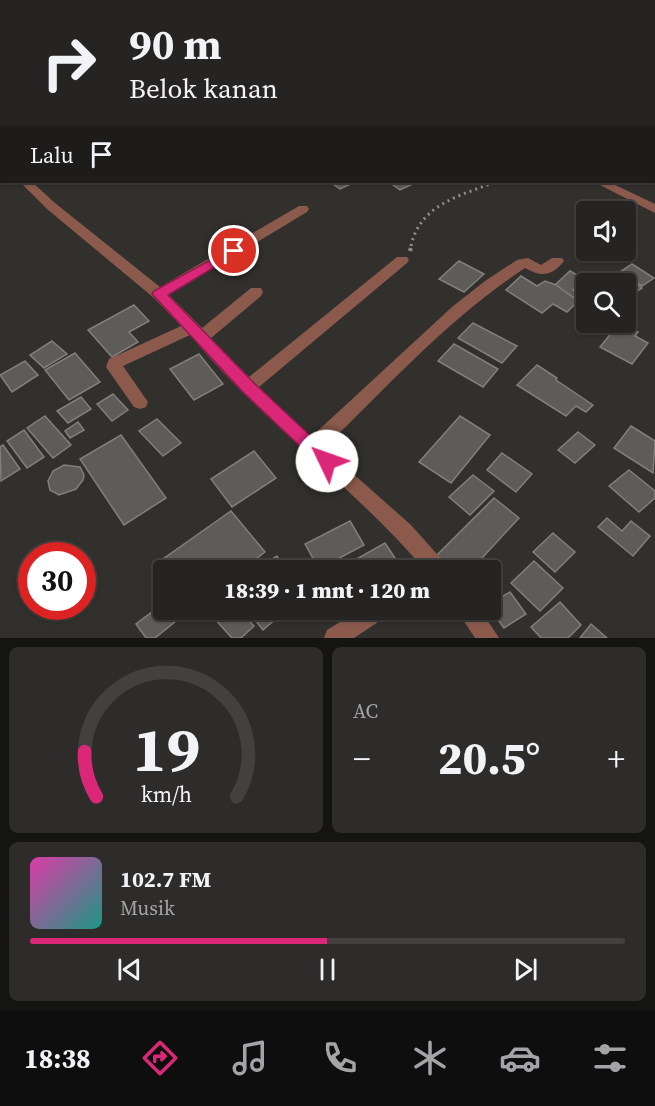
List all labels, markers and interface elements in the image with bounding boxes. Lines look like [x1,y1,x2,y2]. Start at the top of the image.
text: 90 m [129,15,222,73]
icon: right [30,24,108,102]
text: Belok kanan [129,70,278,107]
icon: arrive [85,138,118,171]
text: Lalu [30,140,73,170]
map controls [576,201,636,333]
button: sound [576,201,636,261]
pin [208,225,259,276]
icon: arrive [217,234,250,267]
button: search [576,273,636,333]
position arrow [295,429,359,493]
speed limit sign: 30 [18,542,96,620]
text: 18:39 · 1 mnt · 120 m [224,575,430,605]
text: AC [353,697,378,725]
text: 19 [132,706,200,792]
text: 20.5° [438,727,540,789]
text: − [353,736,371,781]
text: + [608,736,625,781]
text: km/h [140,780,192,809]
text: 102.7 FM [120,864,211,894]
text: Musik [120,894,175,922]
icon: previous [113,953,146,986]
icon: pause [311,953,344,986]
icon: next [509,953,542,986]
icon: directions [139,1037,181,1079]
icon: music [229,1037,271,1079]
icon: phone [319,1037,361,1079]
icon: climate [409,1037,451,1079]
icon: car [499,1037,541,1079]
icon: filters [589,1037,631,1079]
text: 18:38 [24,1040,91,1077]

